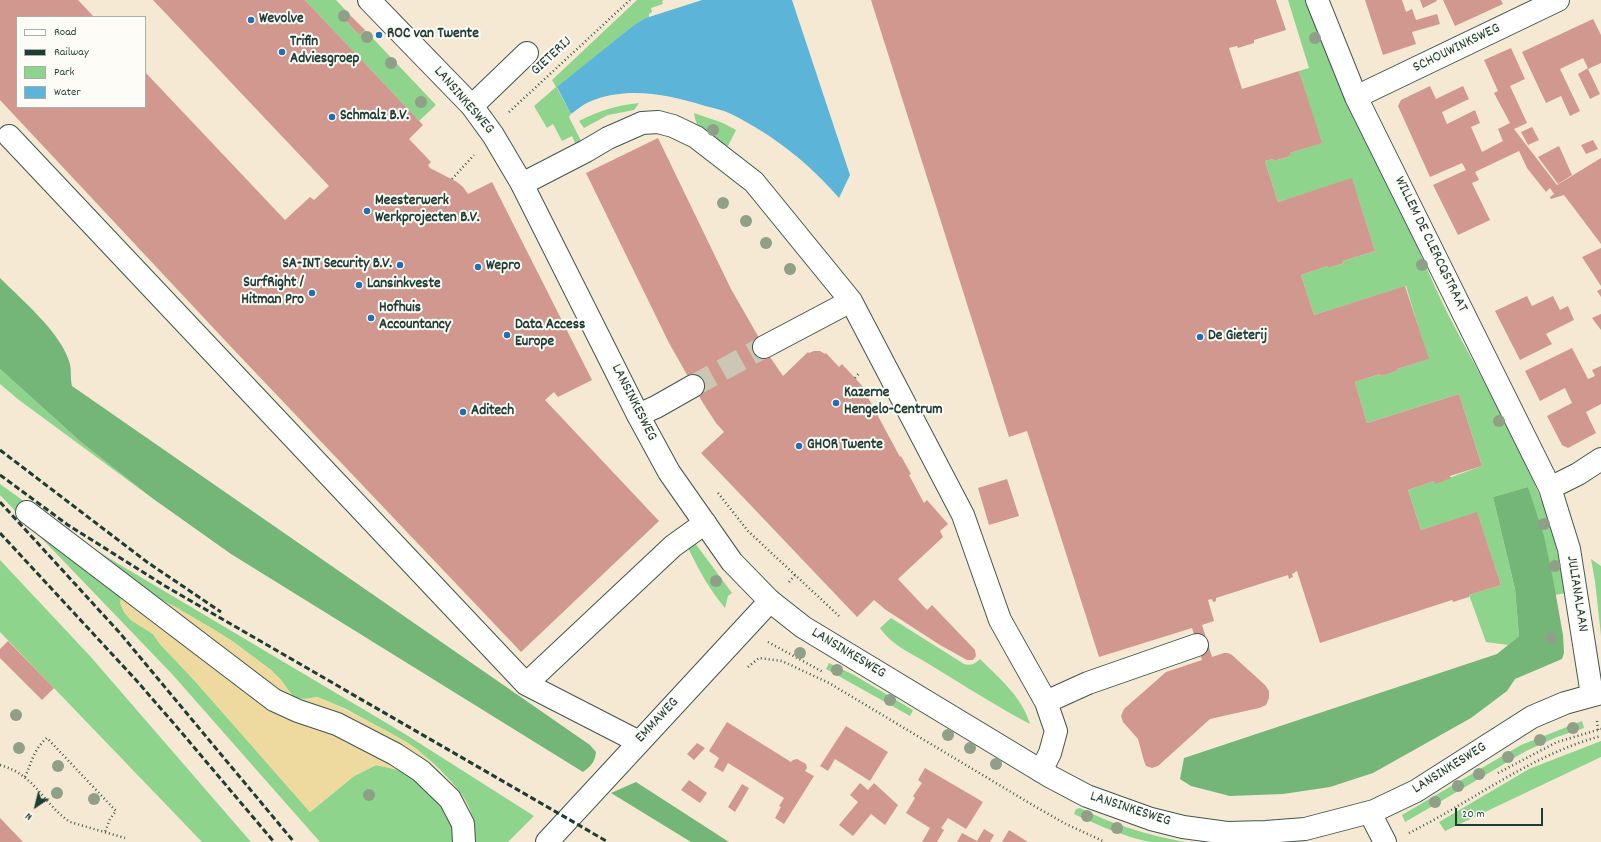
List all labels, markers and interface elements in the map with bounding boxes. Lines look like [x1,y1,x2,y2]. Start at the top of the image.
place label: Wevolve [259,11,304,29]
marker: Wevolve [246,15,256,25]
legend [16,16,146,108]
street label: SCHOUWINKSWEG [1410,20,1504,78]
text: Road [54,24,76,41]
place label: ROC van Twente [387,26,479,44]
marker: ROC van Twente [374,30,384,40]
place label: Trifin Adviesgroep [290,34,359,69]
street label: GIETERIJ [528,34,576,80]
text: Railway [54,44,89,61]
marker: Trifin Adviesgroep [277,47,287,57]
street label: LANSINKESWEG [429,63,497,139]
text: Park [54,64,74,81]
text: Water [54,84,81,101]
place label: Schmalz B.V. [340,108,409,126]
marker: Schmalz B.V. [327,112,337,122]
street label: WILLEM DE CLERCQSTRAAT [1389,174,1471,316]
place label: Meesterwerk Werkprojecten B.V. [375,193,479,228]
marker: Meesterwerk Werkprojecten B.V. [362,206,372,216]
place label: SA-INT Security B.V. [282,256,392,274]
place label: Wepro [486,258,520,276]
marker: SA-INT Security B.V. [395,260,405,270]
marker: Wepro [473,262,483,272]
place label: SurfRight / Hitman Pro [241,275,304,310]
place label: Lansinkveste [367,276,441,294]
marker: Lansinkveste [354,280,364,290]
marker: SurfRight / Hitman Pro [307,288,317,298]
place label: Hofhuis Accountancy [379,300,451,335]
marker: Hofhuis Accountancy [366,313,376,323]
place label: Data Access Europe [515,317,585,352]
place label: De Gieterij [1208,328,1267,346]
marker: Data Access Europe [502,330,512,340]
marker: De Gieterij [1195,332,1205,342]
street label: LANSINKESWEG [606,362,660,444]
place label: Kazerne Hengelo-Centrum [844,385,943,420]
marker: Kazerne Hengelo-Centrum [831,398,841,408]
place label: Aditech [471,403,514,421]
marker: Aditech [458,407,468,417]
place label: GHOR Twente [807,437,883,455]
marker: GHOR Twente [794,441,804,451]
street label: JULIANALAAN [1561,554,1591,634]
street label: LANSINKESWEG [807,625,889,683]
street label: EMMAWEG [632,695,684,747]
street label: LANSINKESWEG [1410,739,1490,799]
north arrow [16,786,56,826]
street label: LANSINKESWEG [1087,788,1173,832]
scale bar [1457,800,1545,826]
text: 20 m [1462,806,1485,823]
text: N [22,808,36,824]

